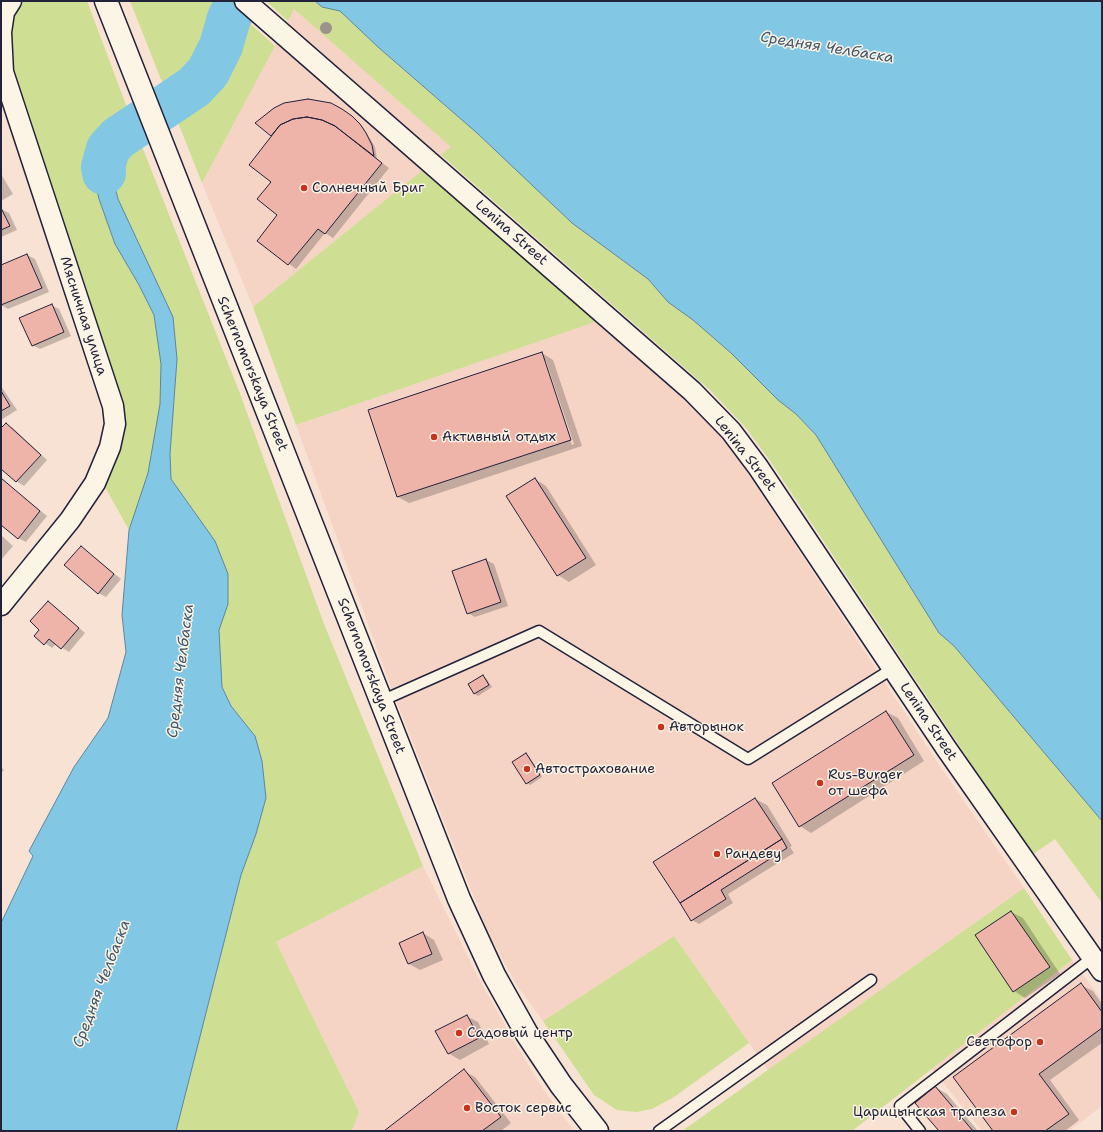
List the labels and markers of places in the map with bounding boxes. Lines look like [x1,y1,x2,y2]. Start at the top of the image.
place label: Солнечный Бриг [312,180,424,196]
marker: Солнечный Бриг [299,183,309,193]
place label: Активный отдых [442,429,556,445]
marker: Активный отдых [429,432,439,442]
place label: Авторынок [669,719,744,735]
marker: Авторынок [656,722,666,732]
place label: Автострахование [535,761,655,777]
marker: Автострахование [522,764,532,774]
place label: Rus-Burger от шефа [828,767,903,800]
marker: Rus-Burger от шефа [815,778,825,788]
place label: Рандеву [725,846,781,862]
marker: Рандеву [712,849,722,859]
place label: Садовый центр [467,1025,573,1041]
marker: Садовый центр [454,1028,464,1038]
place label: Светофор [966,1034,1032,1050]
marker: Светофор [1035,1037,1045,1047]
place label: Восток сервис [475,1100,572,1116]
marker: Восток сервис [462,1103,472,1113]
place label: Царицынская трапеза [853,1104,1006,1120]
marker: Царицынская трапеза [1009,1107,1019,1117]

